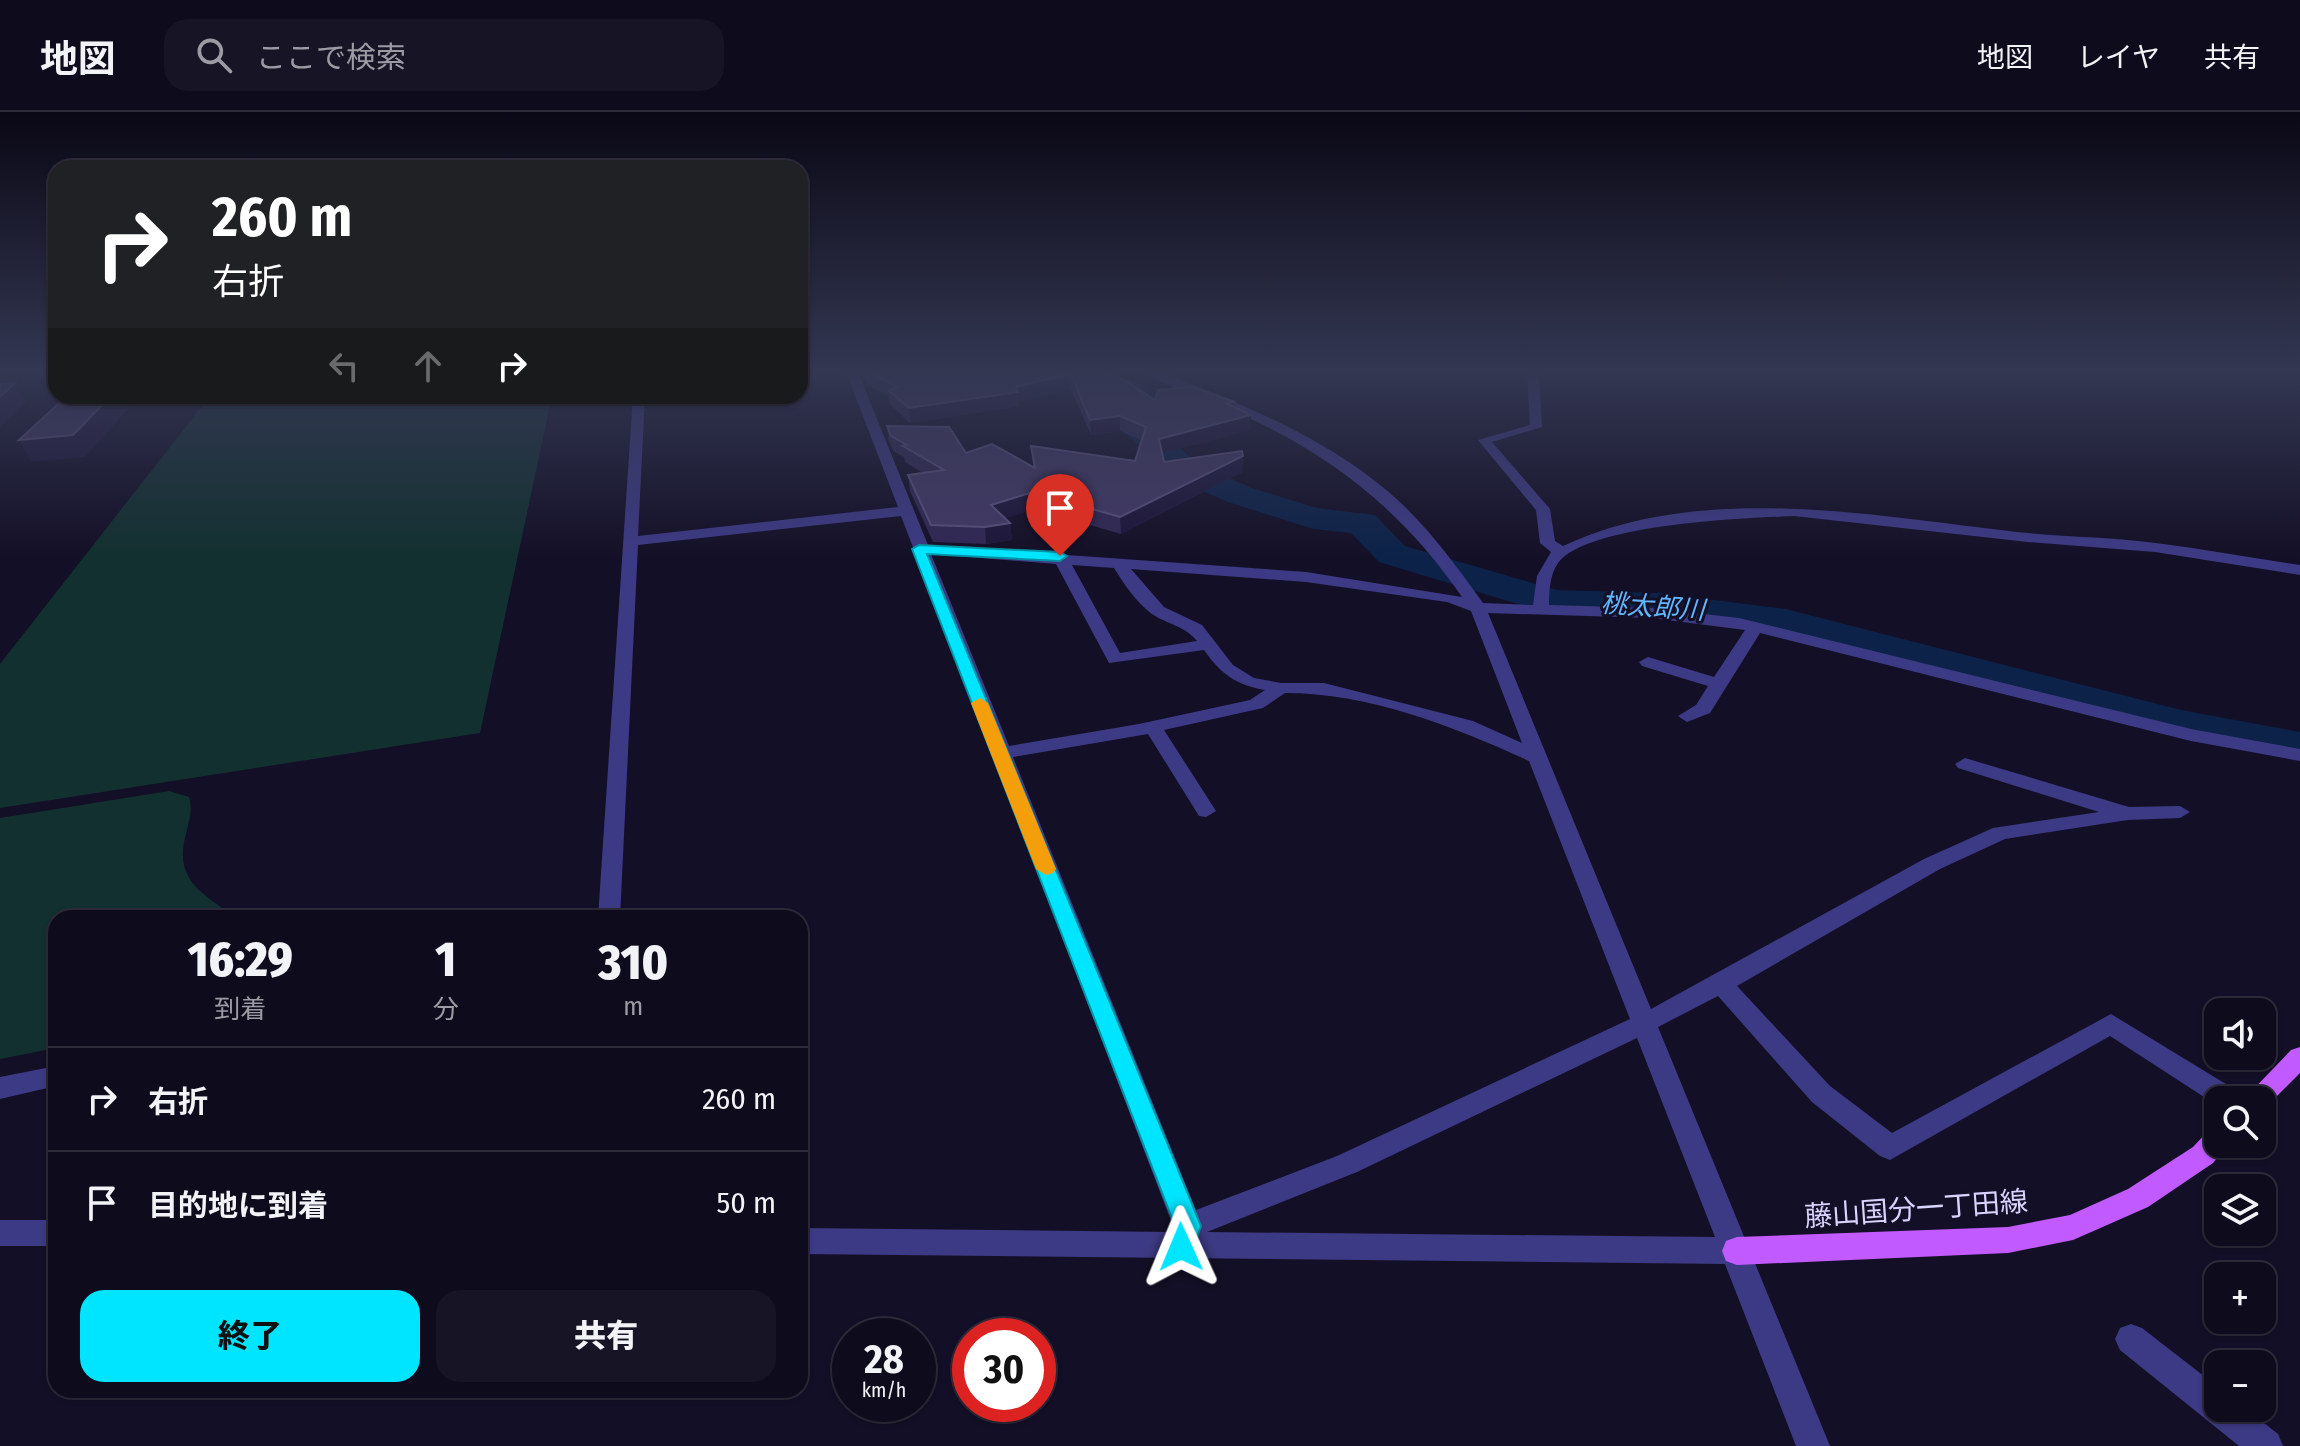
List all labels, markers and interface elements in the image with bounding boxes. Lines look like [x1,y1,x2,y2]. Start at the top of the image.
search box [164,19,724,91]
icon: search [192,33,236,77]
text: 地図 [40,36,116,82]
text: ここで検索 [256,40,406,76]
text: 地図 [1977,41,2033,74]
text: レイヤ [2077,41,2160,74]
text: 共有 [2204,41,2260,74]
text: 260 m [212,184,352,251]
icon: right [80,192,184,296]
text: 右折 [212,260,284,304]
icon: left [322,344,366,388]
icon: ahead [406,344,450,388]
icon: right [490,344,534,388]
pin [1026,474,1094,556]
icon: arrive [1038,486,1082,530]
water label: 桃太郎川 [1600,588,1709,626]
text: 16:29 [188,931,293,989]
text: 1 [435,931,456,989]
text: 310 [599,934,668,992]
text: m [623,991,643,1022]
text: 到着 [214,994,266,1025]
text: 分 [433,994,459,1025]
map controls [2204,998,2276,1422]
button: sound [2204,998,2276,1070]
icon: right [80,1077,124,1121]
text: 260 m [702,1081,776,1117]
text: 右折 [148,1084,208,1120]
button: search [2204,1086,2276,1158]
button: layers [2204,1174,2276,1246]
icon: arrive [80,1181,124,1225]
text: 50 m [716,1185,776,1221]
street label: 藤山国分一丁田線 [1803,1185,2029,1233]
text: 目的地に到着 [148,1188,328,1224]
position arrow [1139,1205,1223,1289]
button: + [2204,1262,2276,1334]
button: 終了 [80,1290,420,1382]
button: 共有 [436,1290,776,1382]
speed limit sign: 30 [952,1318,1056,1422]
text: 28 [864,1336,904,1384]
button: − [2204,1350,2276,1422]
text: km/h [862,1378,906,1402]

